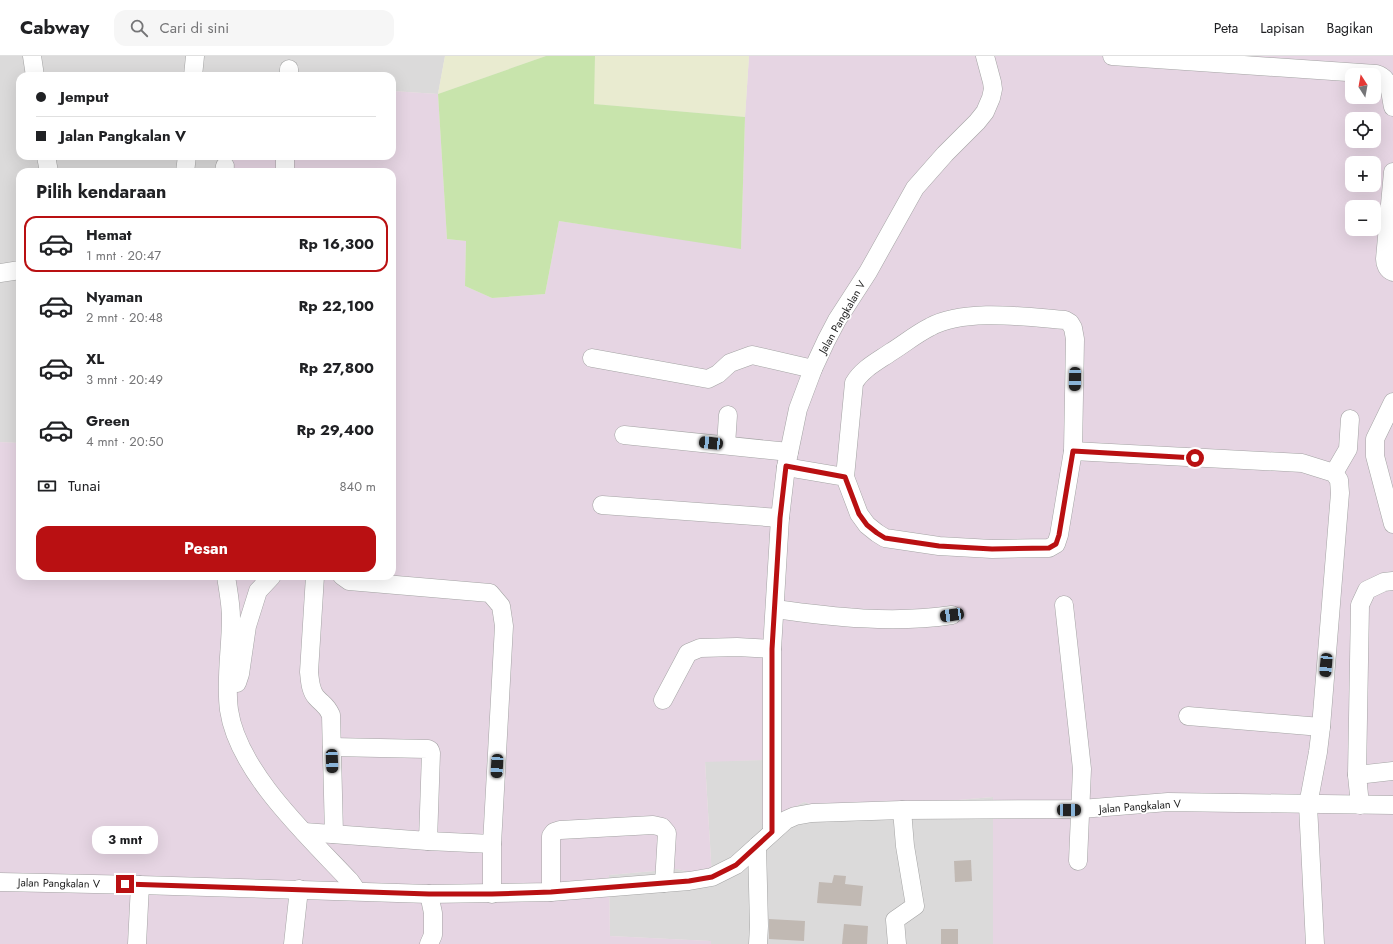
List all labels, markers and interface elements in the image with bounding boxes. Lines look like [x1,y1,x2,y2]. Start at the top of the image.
search box [114,10,394,46]
text: Cabway [20,14,90,41]
icon: search [128,17,150,39]
text: Cari di sini [160,17,229,39]
text: Peta [1214,18,1238,38]
text: Lapisan [1260,18,1305,38]
text: Bagikan [1327,18,1373,38]
north arrow [1345,68,1381,104]
map controls [1345,68,1381,236]
text: Jemput [60,86,109,108]
button: locate [1345,112,1381,148]
text: Jalan Pangkalan V [60,125,186,147]
button: + [1345,156,1381,192]
text: Pilih kendaraan [36,179,166,205]
button: − [1345,200,1381,236]
text: Hemat [86,224,132,246]
icon: car [38,226,74,262]
text: Rp 16,300 [299,233,374,255]
text: 1 mnt · 20:47 [86,246,161,265]
street label: Jalan Pangkalan V [814,277,870,358]
text: Nyaman [86,286,143,308]
icon: car [38,288,74,324]
text: Rp 22,100 [299,295,374,317]
text: 2 mnt · 20:48 [86,308,163,327]
text: XL [86,348,104,370]
icon: car [38,350,74,386]
text: Rp 27,800 [299,357,374,379]
car [1069,367,1081,391]
text: 3 mnt · 20:49 [86,370,163,389]
text: Green [86,410,130,432]
icon: car [38,412,74,448]
text: Rp 29,400 [297,419,374,441]
text: 4 mnt · 20:50 [86,432,164,451]
car [698,436,724,450]
route start [1186,449,1204,467]
icon: cash [36,475,58,497]
text: Tunai [68,475,101,497]
text: 840 m [339,477,376,496]
button: Pesan [36,526,376,572]
car [939,607,965,623]
car [1319,653,1333,677]
car [326,749,338,773]
car [490,754,504,778]
street label: Jalan Pangkalan V [1096,795,1182,817]
car [1057,804,1081,816]
callout: 3 mnt [92,826,158,854]
text: 3 mnt [108,830,142,849]
street label: Jalan Pangkalan V [16,874,101,892]
route end [116,875,134,893]

